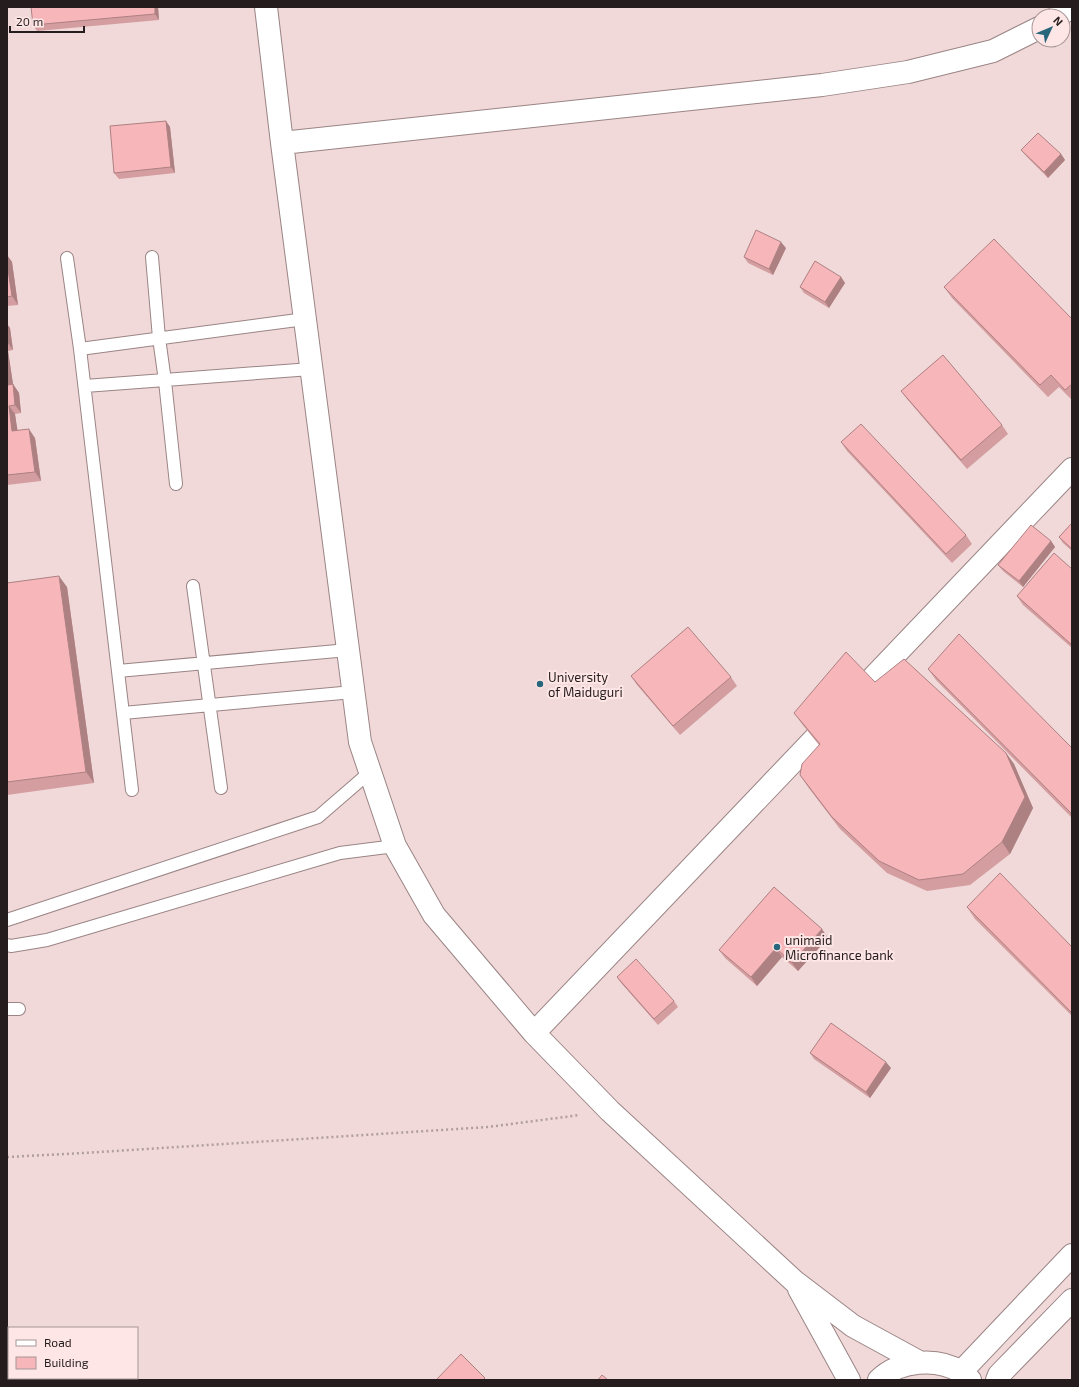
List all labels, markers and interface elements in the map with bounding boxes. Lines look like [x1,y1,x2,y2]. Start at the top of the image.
scale bar [10,8,84,34]
north arrow [1031,8,1071,48]
text: N [1051,13,1066,28]
text: 20 m [16,14,43,28]
place label: University of Maiduguri [548,669,623,700]
marker: University of Maiduguri [535,679,545,689]
place label: unimaid Microfinance bank [785,932,894,963]
marker: unimaid Microfinance bank [772,942,782,952]
legend [8,1327,138,1379]
text: Road [44,1335,72,1349]
text: Building [44,1355,89,1369]

